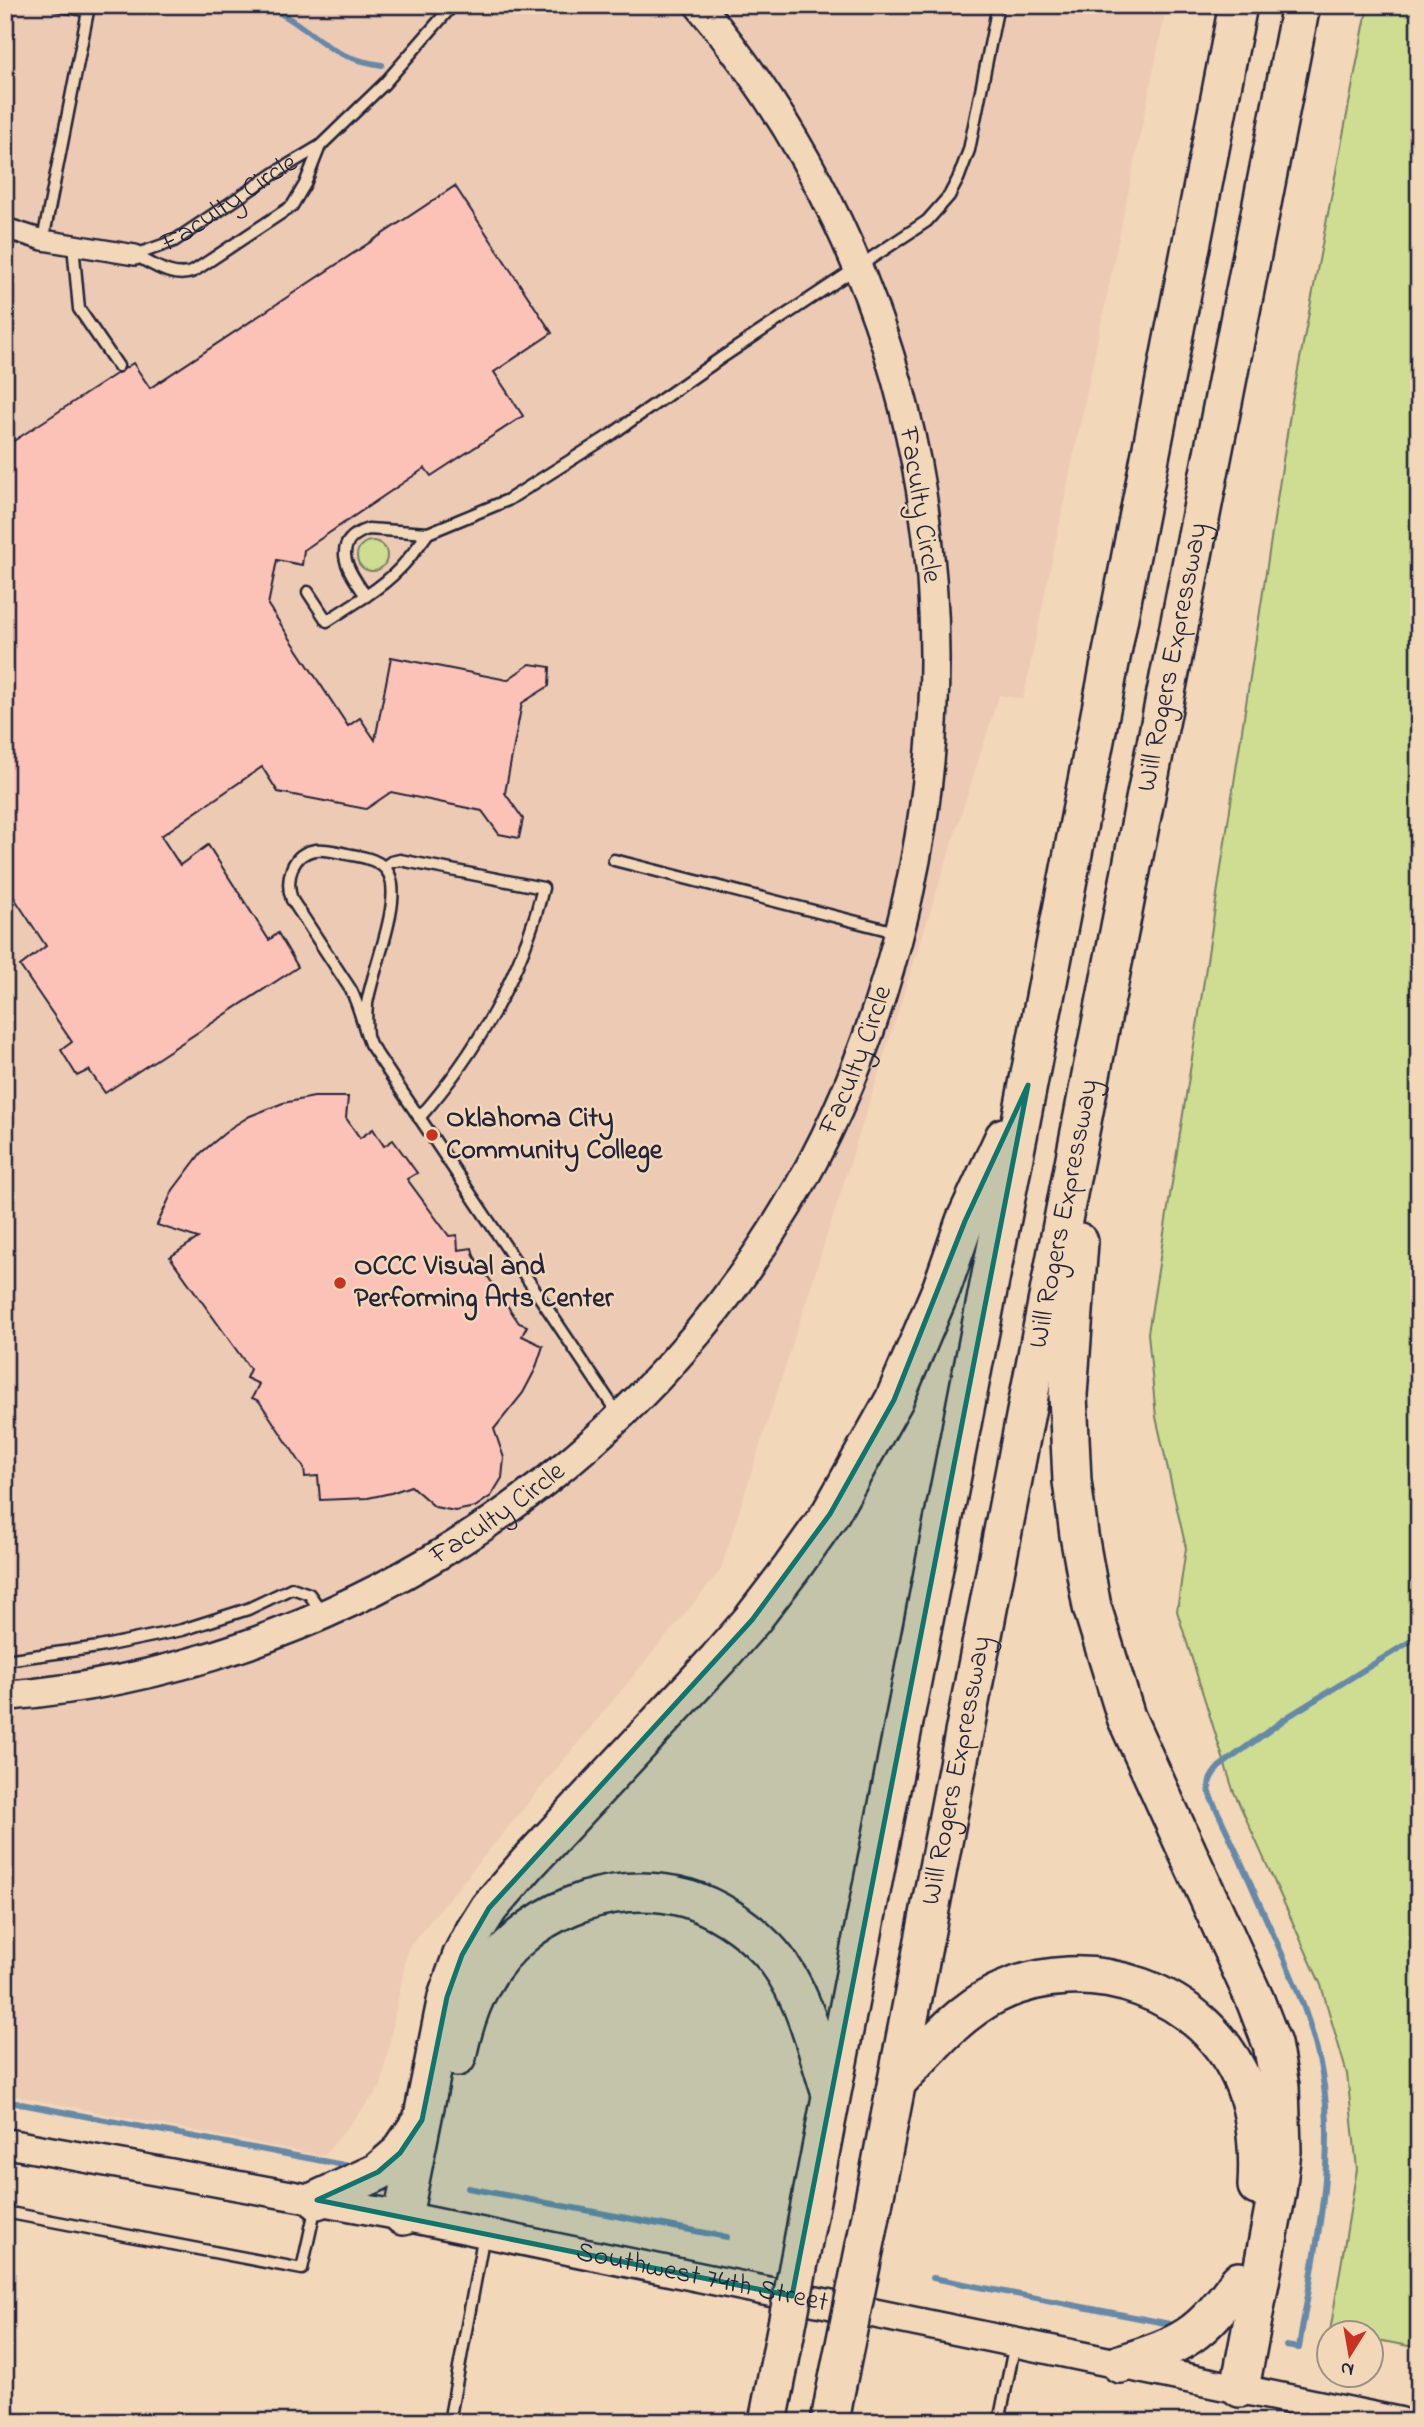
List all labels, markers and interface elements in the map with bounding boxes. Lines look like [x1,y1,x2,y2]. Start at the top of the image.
street label: Faculty Circle [155,143,306,265]
street label: Faculty Circle [886,423,952,586]
street label: Will Rogers Expressway [1127,519,1219,795]
street label: Faculty Circle [808,980,904,1143]
street label: Will Rogers Expressway [1018,1076,1110,1352]
place label: Oklahoma City Community College [446,1099,664,1173]
marker: Oklahoma City Community College [424,1127,440,1143]
place label: OCCC Visual and Performing Arts Center [354,1247,615,1321]
marker: OCCC Visual and Performing Arts Center [332,1275,348,1291]
street label: Faculty Circle [422,1452,575,1576]
street label: Will Rogers Expressway [911,1632,1003,1909]
street label: Southwest 74th Street [572,2232,832,2324]
north arrow [1316,2318,1386,2388]
text: N [1338,2354,1356,2383]

